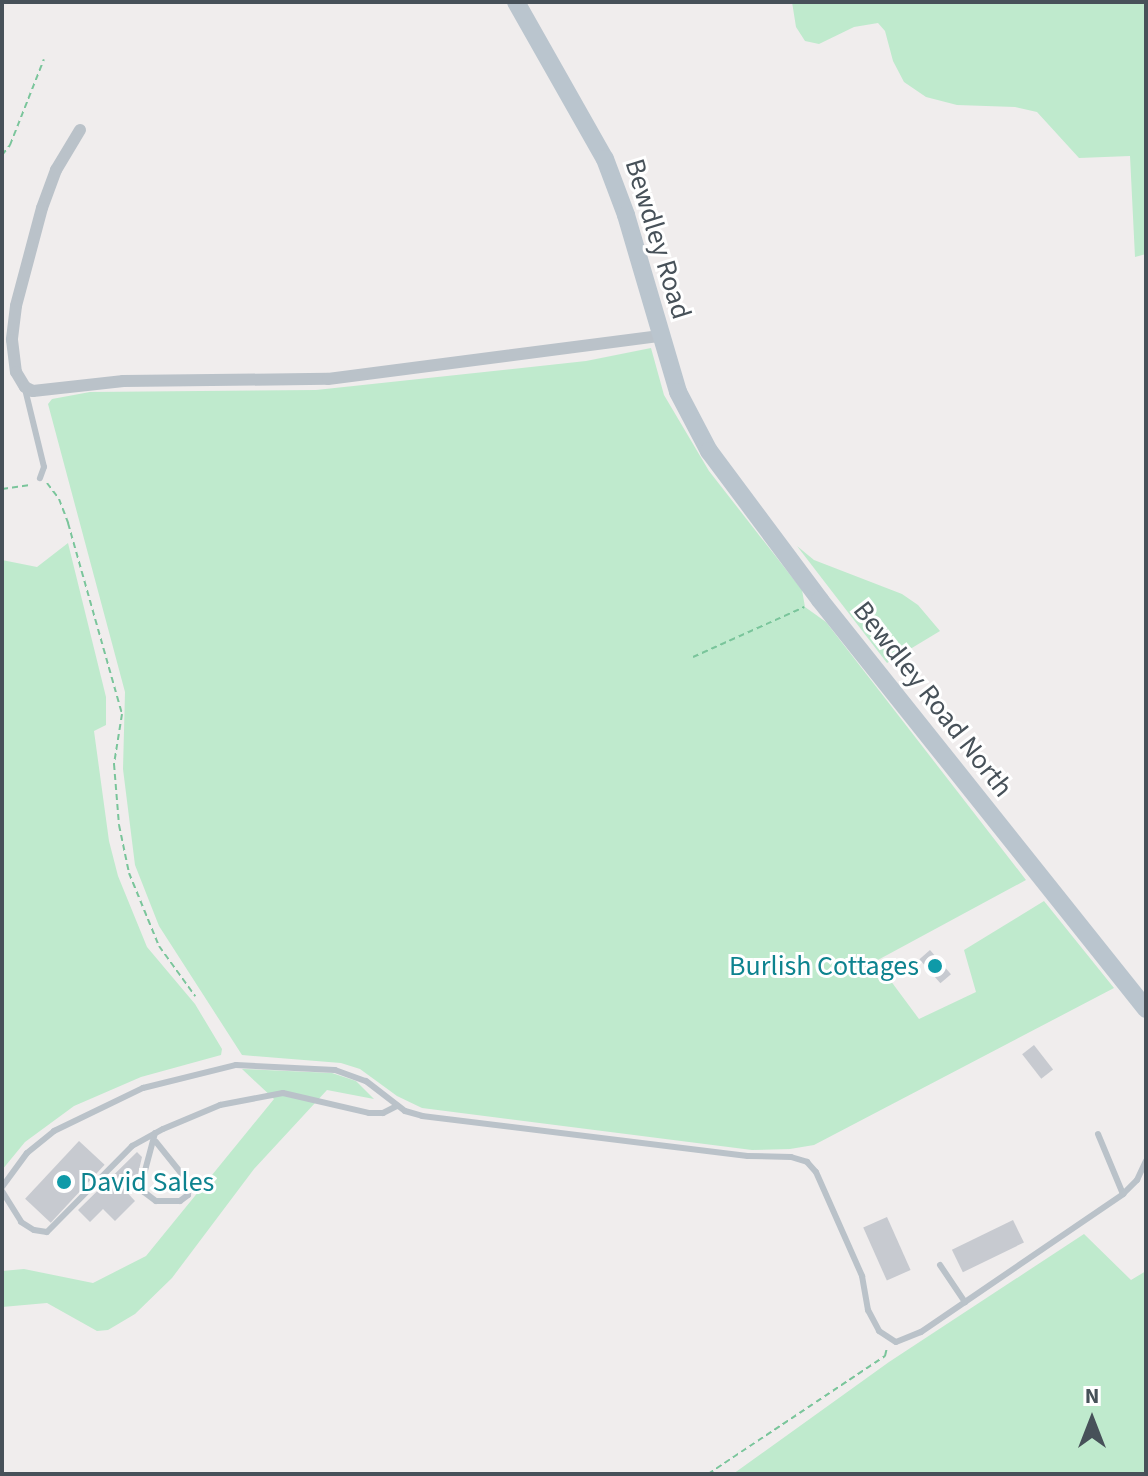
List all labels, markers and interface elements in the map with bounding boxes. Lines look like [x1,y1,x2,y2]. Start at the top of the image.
street label: Bewdley Road [618,155,698,323]
street label: Bewdley Road North [846,594,1020,804]
place label: Burlish Cottages [729,949,919,983]
marker: Burlish Cottages [926,957,944,975]
place label: David Sales [80,1165,214,1199]
marker: David Sales [55,1173,73,1191]
north arrow [1052,1380,1132,1460]
text: N [1085,1380,1099,1412]

